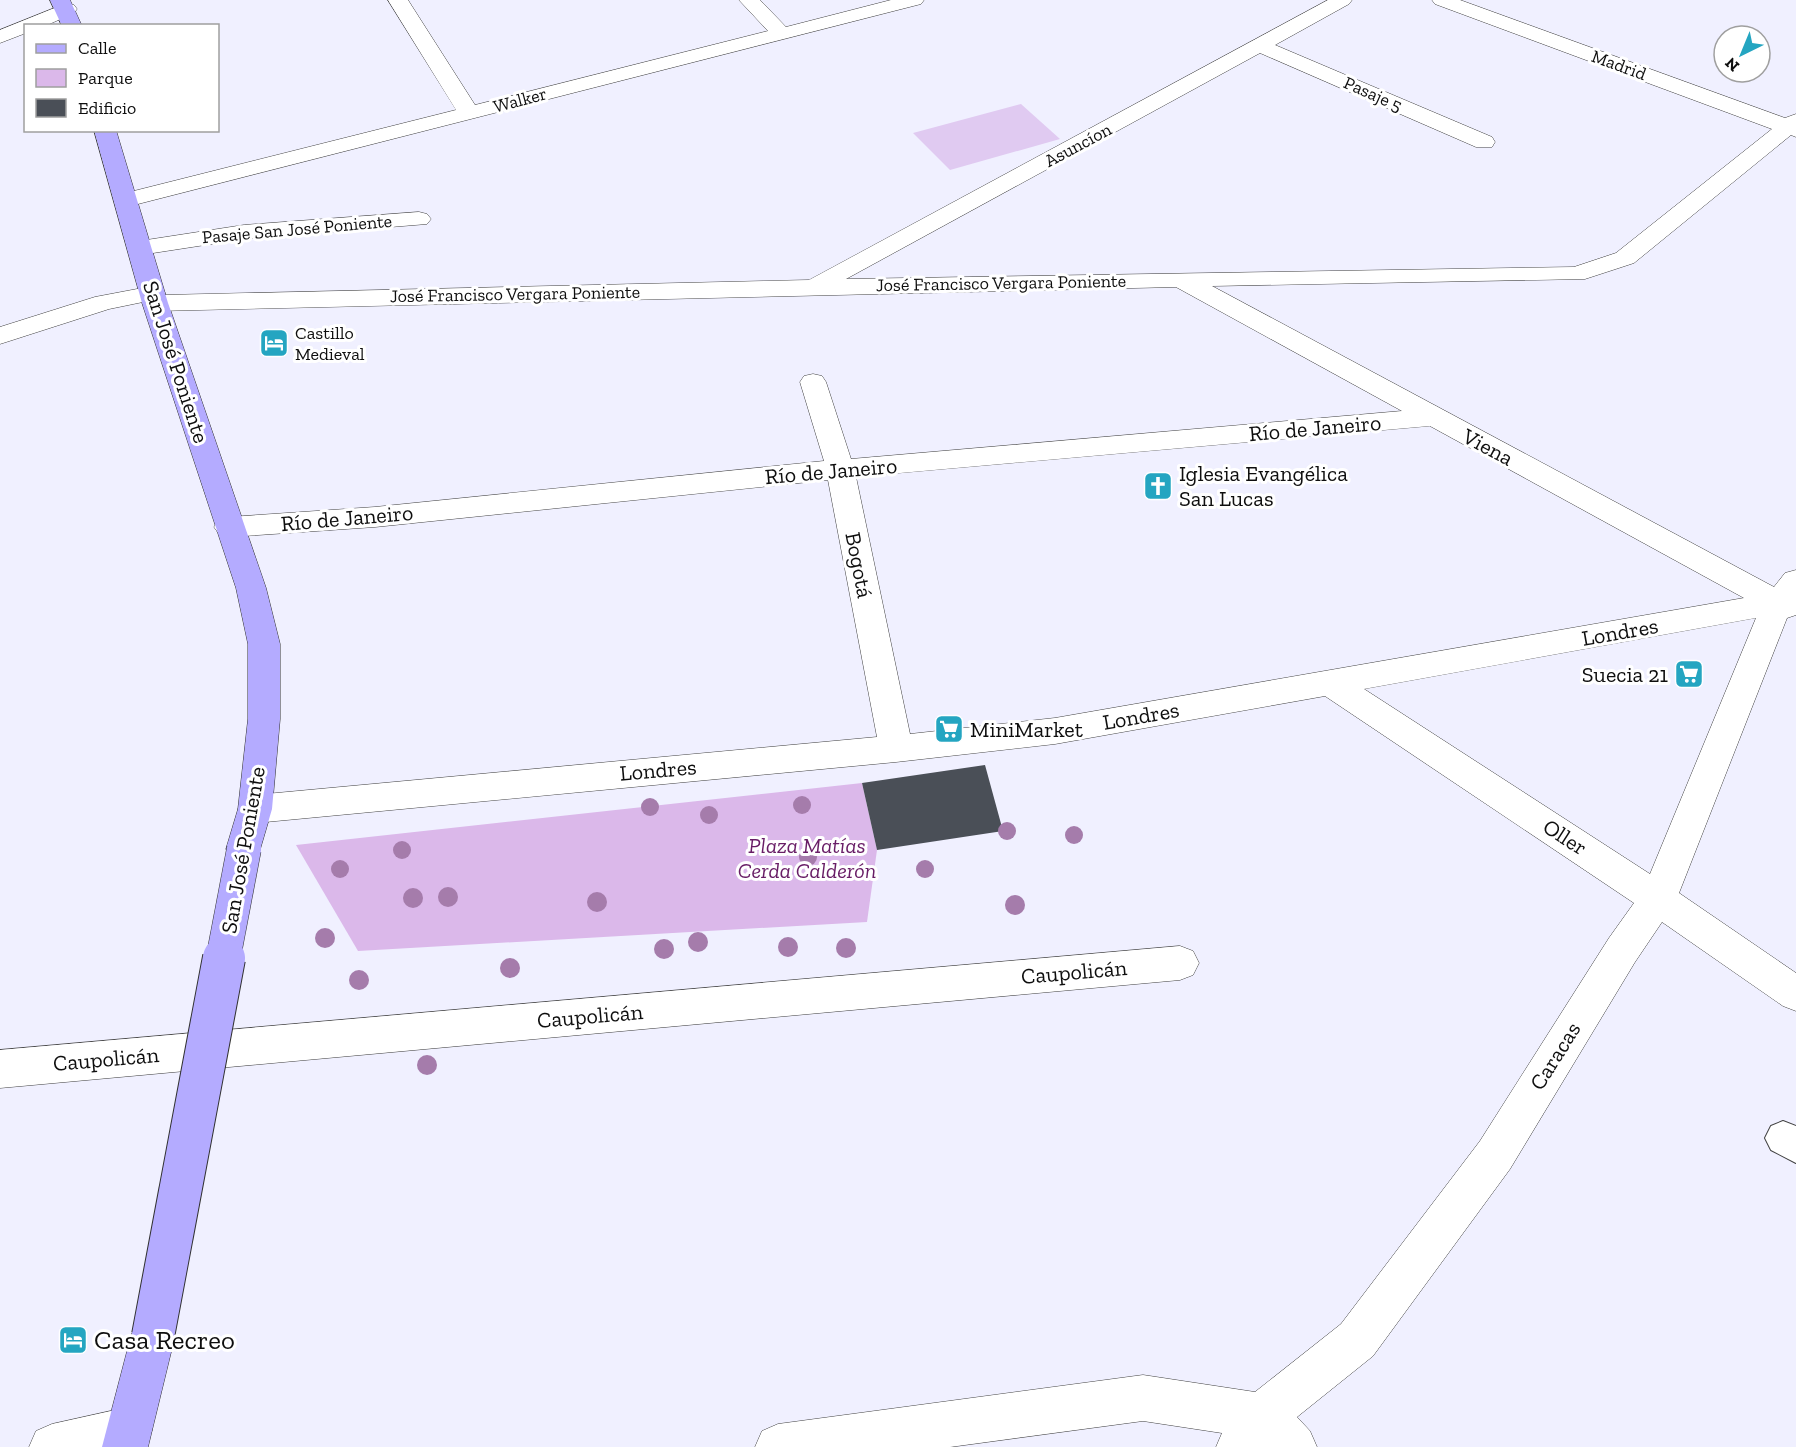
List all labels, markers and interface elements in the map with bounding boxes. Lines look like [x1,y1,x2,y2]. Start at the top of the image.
legend [24,24,219,132]
north arrow [1712,24,1772,84]
text: Calle [78,37,116,59]
street label: Madrid [1589,45,1650,85]
text: N [1721,54,1743,76]
text: Parque [78,67,133,89]
street label: Pasaje 5 [1340,71,1406,117]
street label: Walker [491,82,549,118]
text: Edificio [78,97,136,119]
street label: Asuncíon [1041,118,1116,172]
street label: Pasaje San José Poniente [201,210,393,248]
street label: José Francisco Vergara Poniente [876,270,1126,296]
street label: San José Poniente [137,278,215,446]
street label: José Francisco Vergara Poniente [390,281,640,307]
place label: Castillo Medieval [295,322,365,365]
hotel icon: Castillo Medieval [258,327,290,359]
street label: Río de Janeiro [1248,409,1382,447]
street label: Viena [1457,422,1518,472]
street label: Río de Janeiro [764,452,898,490]
place label: Iglesia Evangélica San Lucas [1179,460,1348,512]
church icon: Iglesia Evangélica San Lucas [1142,470,1174,502]
street label: Río de Janeiro [280,499,414,537]
street label: Bogotá [839,530,879,601]
street label: Londres [1580,612,1660,652]
supermarket icon: Suecia 21 [1673,658,1705,690]
place label: Suecia 21 [1582,661,1669,688]
street label: Londres [1101,696,1181,736]
supermarket icon: MiniMarket [933,713,965,745]
place label: MiniMarket [970,716,1084,743]
street label: Londres [618,753,698,787]
street label: San José Poniente [215,764,271,936]
street label: Oller [1538,813,1592,861]
park label: Plaza Matías Cerda Calderón [738,832,876,884]
street label: Caupolicán [1020,954,1128,990]
street label: Caupolicán [536,998,644,1034]
street label: Caracas [1524,1017,1586,1095]
street label: Caupolicán [52,1041,160,1077]
hotel icon: Casa Recreo [57,1324,89,1356]
place label: Casa Recreo [94,1324,235,1356]

